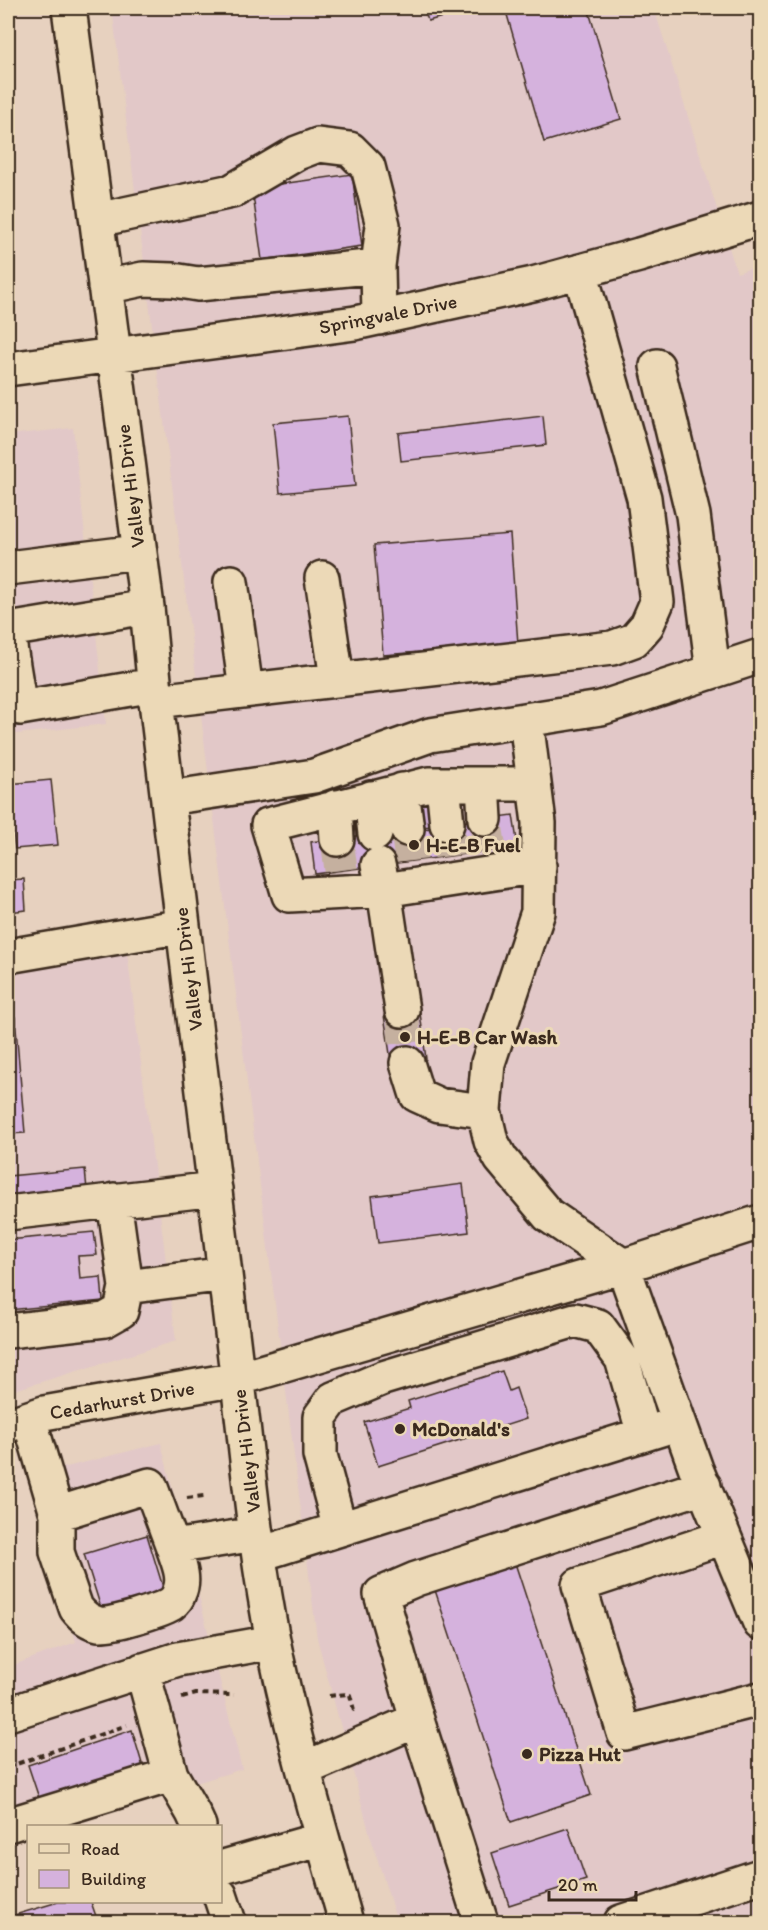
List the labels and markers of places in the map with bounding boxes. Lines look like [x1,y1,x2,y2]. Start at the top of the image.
place label: H-E-B Fuel [426,833,521,857]
marker: H-E-B Fuel [407,838,421,852]
place label: H-E-B Car Wash [417,1025,558,1049]
marker: H-E-B Car Wash [398,1030,412,1044]
place label: McDonald's [412,1417,510,1441]
marker: McDonald's [393,1422,407,1436]
place label: Pizza Hut [539,1742,621,1766]
marker: Pizza Hut [520,1747,534,1761]

